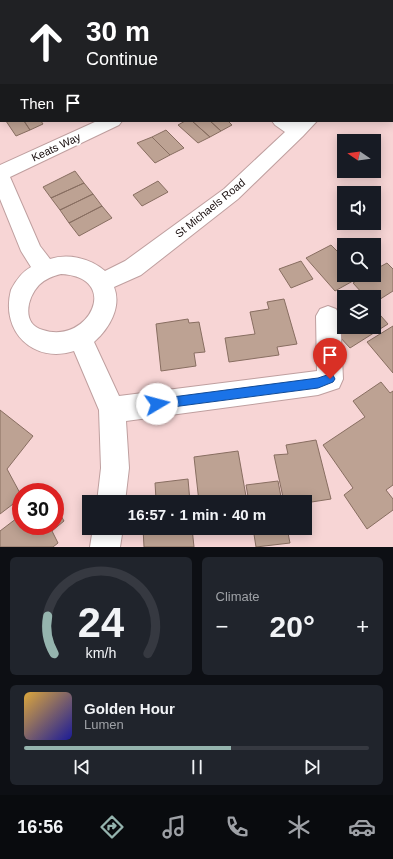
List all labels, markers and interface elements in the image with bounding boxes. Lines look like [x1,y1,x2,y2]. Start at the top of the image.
icon: ahead [20,16,72,68]
text: 30 m [86,16,150,47]
text: Continue [86,49,158,69]
icon: arrive [62,92,84,114]
text: Then [20,95,54,112]
street label: Keats Way [30,130,83,164]
north arrow [337,134,381,178]
map controls [337,134,381,334]
street label: St Michaels Road [173,176,247,240]
button: sound [337,186,381,230]
button: search [337,238,381,282]
button: layers [337,290,381,334]
pin [313,338,347,379]
icon: arrive [319,344,341,366]
position arrow [136,383,178,425]
speed limit sign: 30 [12,483,64,535]
text: 16:57 · 1 min · 40 m [128,506,266,523]
text: Climate [216,589,260,604]
text: 24 [78,599,124,646]
text: 20° [270,610,315,643]
text: − [216,614,228,639]
text: + [356,614,369,639]
text: km/h [85,645,116,661]
text: Golden Hour [84,700,175,717]
text: Lumen [84,717,124,732]
icon: previous [71,756,93,778]
icon: pause [186,756,208,778]
icon: next [301,756,323,778]
icon: directions [98,813,126,841]
icon: music [160,813,188,841]
icon: phone [223,813,251,841]
icon: climate [285,813,313,841]
icon: car [348,813,376,841]
text: 16:56 [17,817,63,837]

